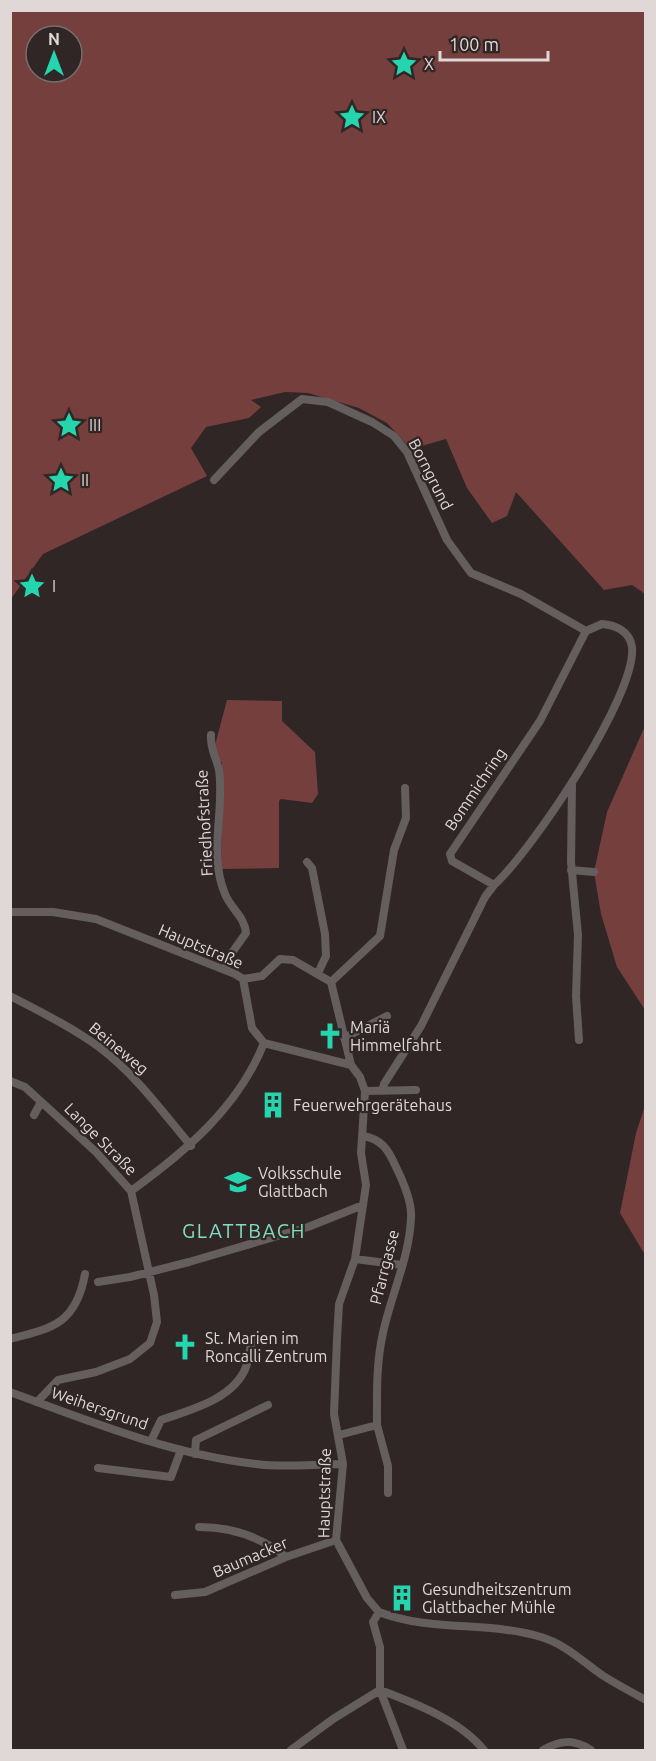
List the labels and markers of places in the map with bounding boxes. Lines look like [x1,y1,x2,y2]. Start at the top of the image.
place icon: X [389,49,419,79]
place label: X [424,55,434,73]
place icon: IX [337,102,367,132]
place label: IX [372,108,386,126]
place icon: III [54,410,84,440]
place label: III [89,416,101,434]
place icon: II [46,465,76,495]
place label: II [81,471,89,489]
place icon: I [17,571,47,601]
place label: I [52,577,56,595]
place label: Mariä Himmelfahrt [350,1018,442,1054]
church icon: Mariä Himmelfahrt [315,1021,345,1051]
building icon: Feuerwehrgerätehaus [258,1090,288,1120]
place label: Feuerwehrgerätehaus [293,1096,452,1114]
place label: Volksschule Glattbach [258,1164,342,1200]
school or university icon: Volksschule Glattbach [223,1167,253,1197]
place label: St. Marien im Roncalli Zentrum [205,1329,327,1365]
church icon: St. Marien im Roncalli Zentrum [170,1332,200,1362]
place label: Gesundheitszentrum Glattbacher Mühle [422,1580,572,1616]
building icon: Gesundheitszentrum Glattbacher Mühle [387,1583,417,1613]

